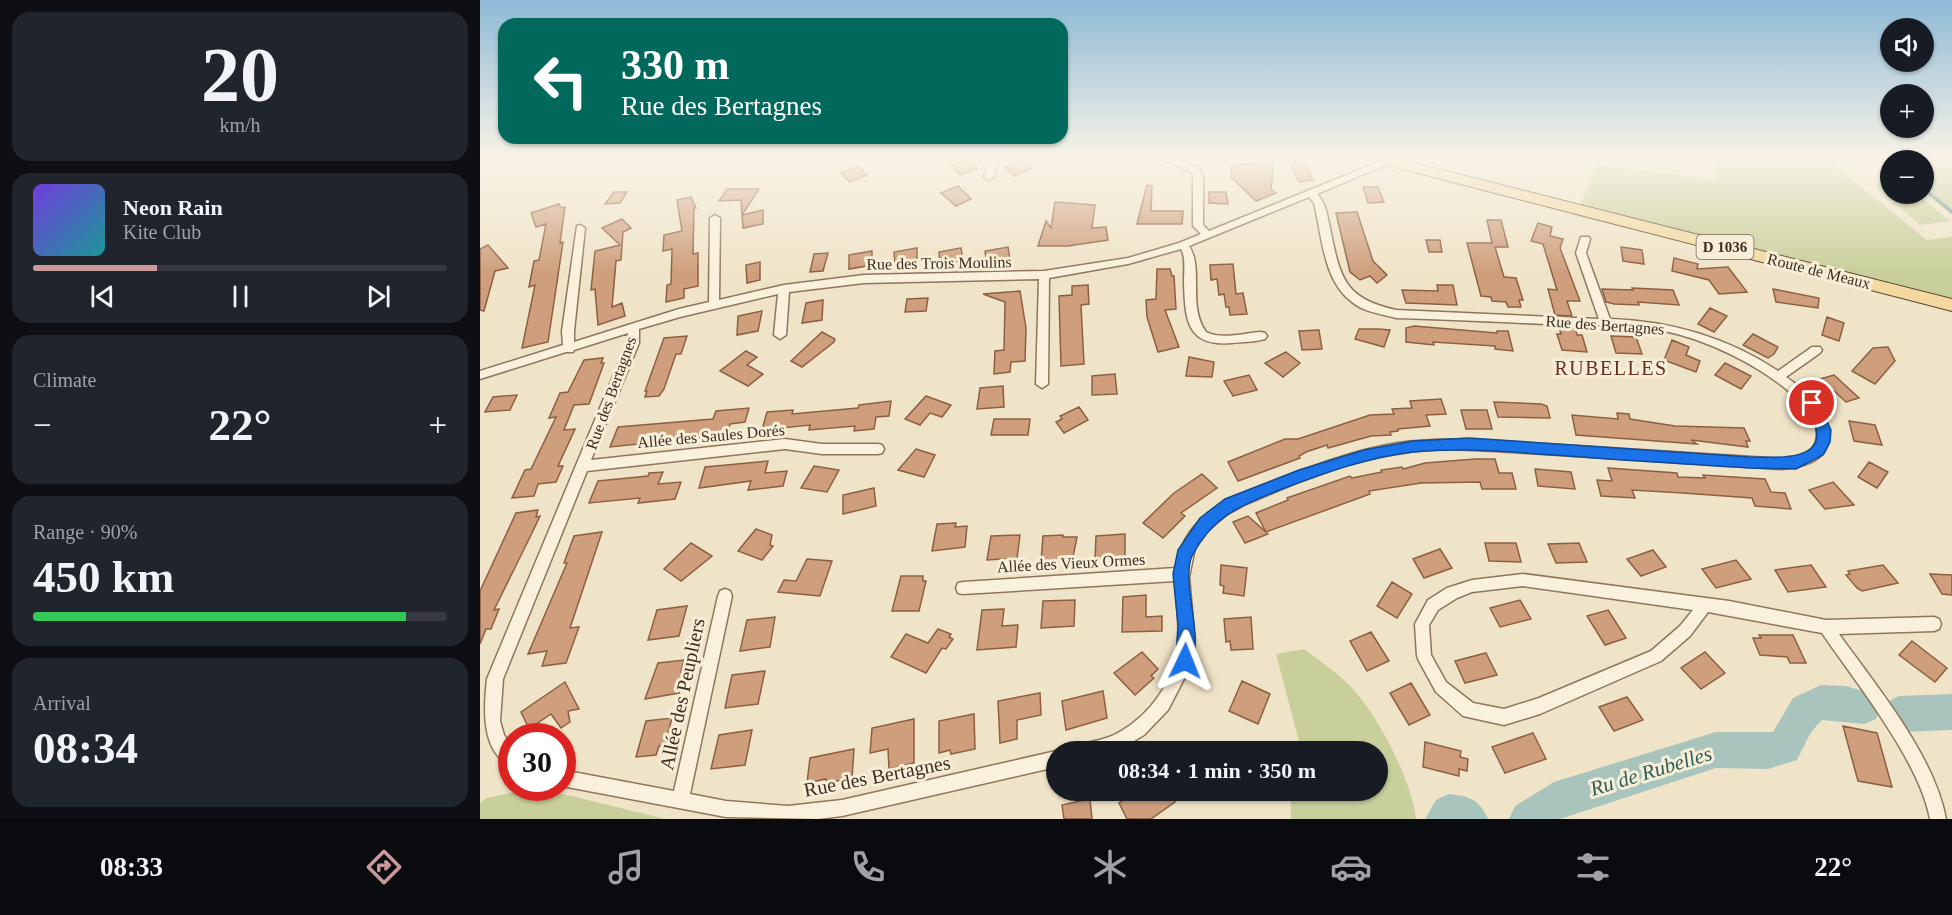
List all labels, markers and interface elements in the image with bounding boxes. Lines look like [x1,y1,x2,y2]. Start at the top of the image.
map controls [1880,18,1934,204]
button: sound [1880,18,1934,72]
text: 20 [201,31,279,118]
icon: left [522,42,600,120]
text: 330 m [621,42,730,88]
button: + [1880,84,1934,138]
text: Rue des Bertagnes [621,91,822,121]
text: km/h [219,114,261,136]
button: − [1880,150,1934,204]
text: Neon Rain [123,195,223,220]
text: Kite Club [123,221,201,243]
road number: D 1036 [1696,235,1754,259]
street label: Route de Meaux [1766,250,1872,292]
street label: Rue des Trois Moulins [866,253,1012,273]
icon: previous [86,280,119,313]
icon: pause [224,280,257,313]
icon: next [362,280,395,313]
street label: Rue des Bertagnes [1545,312,1665,339]
street label: Rue des Bertagnes [583,334,640,452]
district label: RUBELLES [1554,357,1668,379]
text: Climate [33,369,96,391]
pin [1786,377,1837,428]
icon: arrive [1795,386,1828,419]
text: 22° [209,400,272,450]
text: − [33,407,52,443]
text: + [428,407,447,443]
street label: Allée des Saules Dorés [637,421,785,451]
text: Range · 90% [33,521,137,543]
street label: Allée des Vieux Ormes [996,551,1146,575]
text: 450 km [33,552,174,602]
street label: Allée des Peupliers [655,616,710,772]
position arrow [1153,629,1217,693]
text: Arrival [33,692,91,714]
text: 08:34 [33,723,138,773]
speed limit sign: 30 [498,723,576,801]
water label: Ru de Rubelles [1586,741,1715,801]
street label: Rue des Bertagnes [802,751,953,802]
text: 08:34 · 1 min · 350 m [1118,758,1316,783]
icon: directions [363,846,405,888]
icon: music [605,846,647,888]
icon: phone [847,846,889,888]
icon: climate [1089,846,1131,888]
icon: car [1330,846,1372,888]
icon: filters [1572,846,1614,888]
text: 08:33 [100,852,163,882]
text: 22° [1814,852,1852,882]

